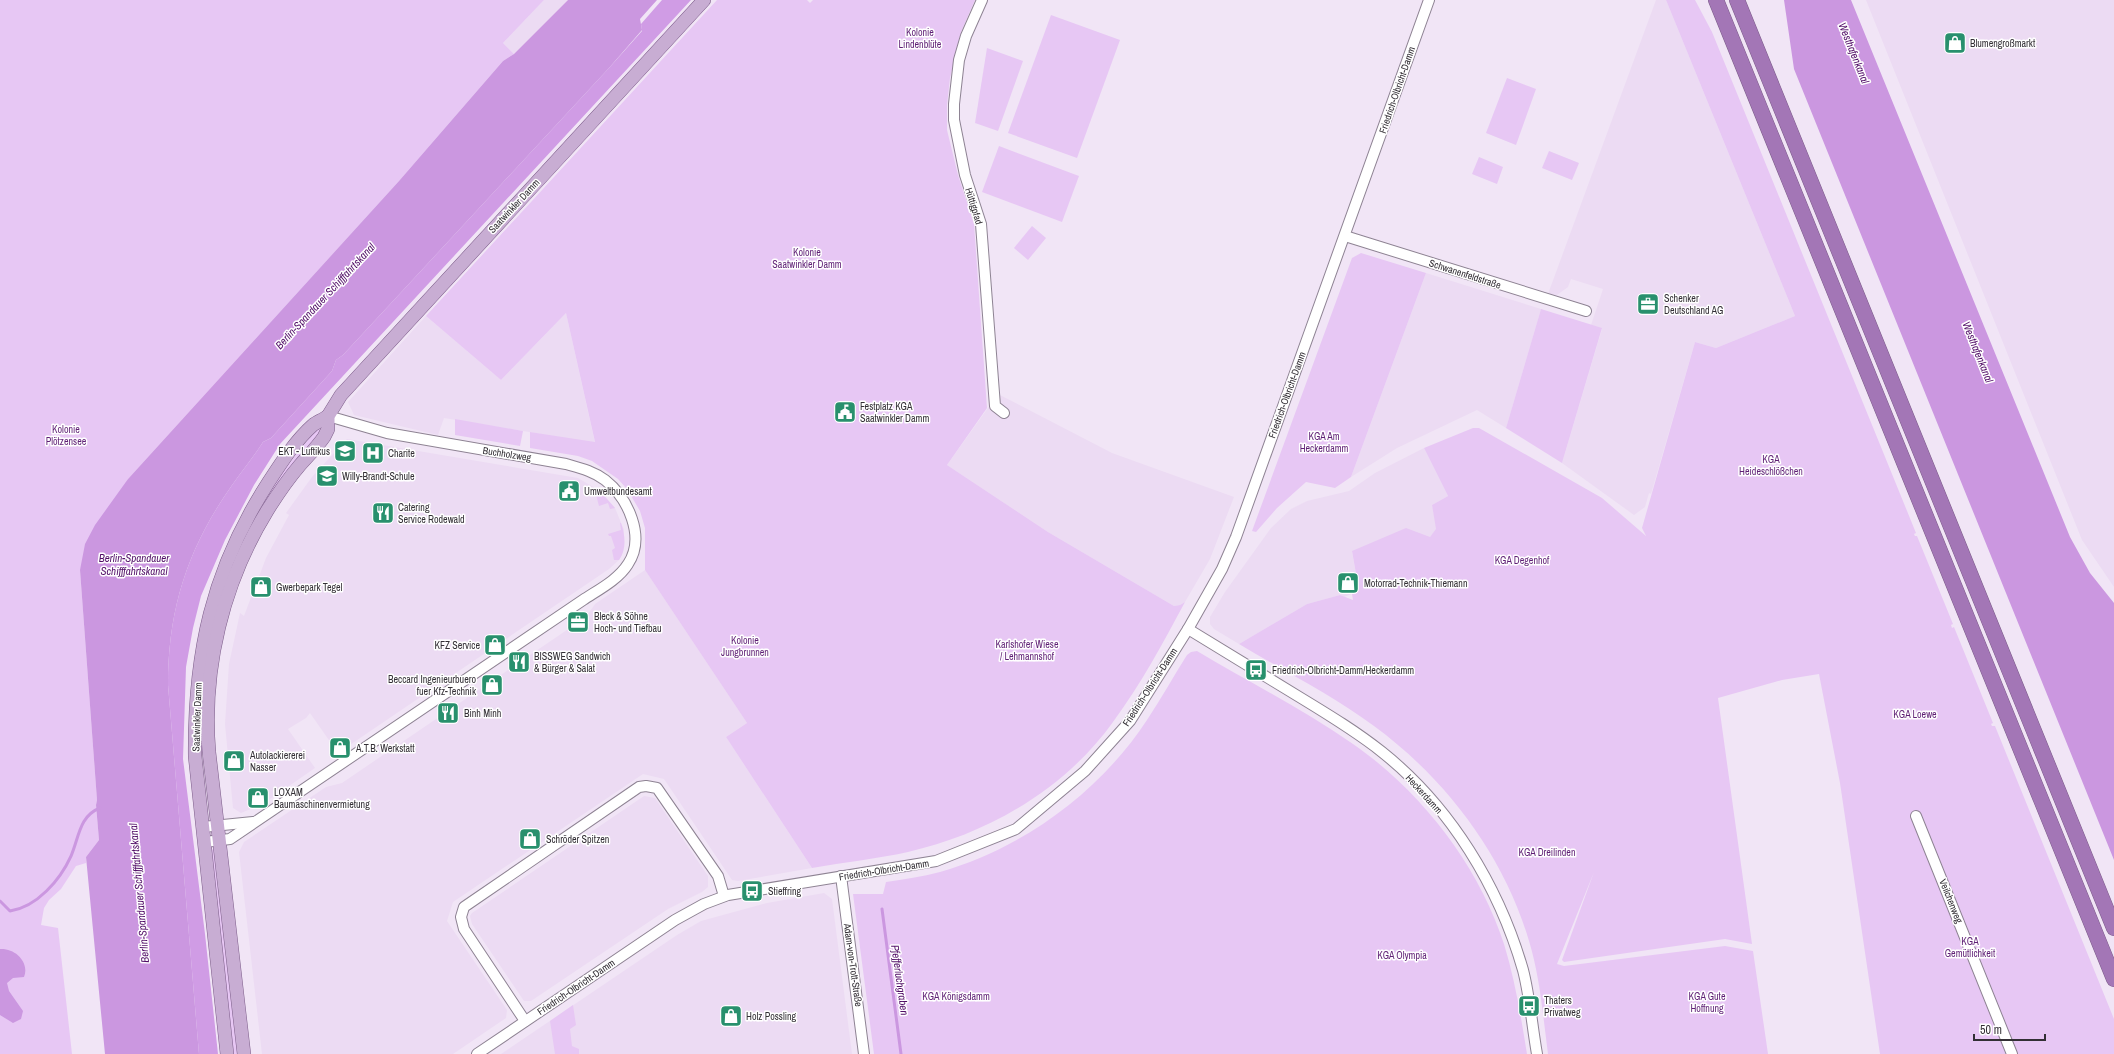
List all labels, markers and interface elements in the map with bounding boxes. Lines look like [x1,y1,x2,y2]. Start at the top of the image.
water label: Westhafenkanal [1835,20,1873,86]
park label: Kolonie Lindenblüte [899,26,942,51]
shop icon: Blumengroßmarkt [1942,30,1968,56]
place label: Blumengroßmarkt [1970,37,2036,50]
street label: Friedrich-Olbricht-Damm [1376,45,1418,135]
street label: Saatwinkler Damm [486,176,542,236]
street label: Hüttigpfad [962,186,986,226]
water label: Berlin-Spandauer Schifffahrtskanal [272,239,379,352]
park label: Kolonie Saatwinkler Damm [772,246,842,271]
street label: Schwanenfeldstraße [1427,256,1503,292]
office icon: Schenker Deutschland AG [1635,291,1661,317]
place label: Schenker Deutschland AG [1664,292,1723,317]
water label: Westhafenkanal [1959,319,1997,385]
street label: Friedrich-Olbricht-Damm [1265,350,1309,440]
public building icon: Festplatz KGA Saatwinkler Damm [832,399,858,425]
place label: Festplatz KGA Saatwinkler Damm [860,400,929,425]
park label: Kolonie Plötzensee [46,423,87,448]
park label: KGA Am Heckerdamm [1300,430,1349,455]
school or university icon: EKT - Luftikus [332,438,358,464]
hospital icon: Charite [360,440,386,466]
street label: Buchholzweg [482,444,533,464]
place label: EKT - Luftikus [278,445,330,458]
place label: Charite [388,447,415,460]
park label: KGA Heideschlößchen [1739,453,1803,478]
school or university icon: Willy-Brandt-Schule [314,463,340,489]
place label: Willy-Brandt-Schule [342,470,415,483]
public building icon: Umweltbundesamt [556,478,582,504]
place label: Umweltbundesamt [584,485,653,498]
restaurant icon: Catering Service Rodewald [370,500,396,526]
place label: Catering Service Rodewald [398,501,465,526]
water label: Berlin-Spandauer Schifffahrtskanal [99,551,170,578]
park label: KGA Degenhof [1495,554,1550,567]
shop icon: Motorrad-Technik-Thiemann [1335,570,1361,596]
shop icon: Gwerbepark Tegel [248,574,274,600]
place label: Motorrad-Technik-Thiemann [1364,577,1467,590]
place label: Gwerbepark Tegel [276,581,343,594]
office icon: Bleck & Söhne Hoch- und Tiefbau [565,609,591,635]
place label: Bleck & Söhne Hoch- und Tiefbau [594,610,662,635]
shop icon: KFZ Service [482,632,508,658]
park label: Kolonie Jungbrunnen [721,634,769,659]
park label: Karlshofer Wiese / Lehmannshof [996,638,1059,663]
place label: KFZ Service [434,639,480,652]
street label: Friedrich-Olbricht-Damm [1120,645,1180,729]
restaurant icon: BISSWEG Sandwich & Bürger & Salat [506,649,532,675]
place label: BISSWEG Sandwich & Bürger & Salat [534,650,611,675]
bus stop icon: Friedrich-Olbricht-Damm/Heckerdamm [1243,657,1269,683]
place label: Friedrich-Olbricht-Damm/Heckerdamm [1272,664,1414,677]
shop icon: Beccard Ingenieurbuero fuer Kfz-Technik [479,672,505,698]
place label: Beccard Ingenieurbuero fuer Kfz-Technik [388,673,477,698]
street label: Saatwinkler Damm [189,682,205,752]
restaurant icon: Binh Minh [435,700,461,726]
place label: Binh Minh [464,707,501,720]
park label: KGA Loewe [1893,708,1937,721]
shop icon: A.T.B. Werkstatt [327,735,353,761]
place label: A.T.B. Werkstatt [355,742,415,755]
shop icon: Autolackiererei Nasser [221,748,247,774]
place label: Autolackiererei Nasser [249,749,305,774]
street label: Heckerdamm [1403,772,1445,817]
shop icon: LOXAM Baumaschinenvermietung [245,785,271,811]
place label: LOXAM Baumaschinenvermietung [274,786,370,811]
water label: Berlin-Spandauer Schifffahrtskanal [126,822,152,963]
shop icon: Schröder Spitzen [517,826,543,852]
place label: Schröder Spitzen [546,833,609,846]
park label: KGA Dreilinden [1519,846,1575,859]
street label: Friedrich-Olbricht-Damm [838,856,930,884]
street label: Veilchenweg [1936,877,1966,925]
bus stop icon: Stieffring [739,878,765,904]
place label: Stieffring [768,885,802,898]
street label: Adam-von-Trott-Straße [841,922,865,1008]
park label: KGA Gemütlichkeit [1945,935,1996,960]
water label: Pfefferluchgraben [888,944,912,1016]
park label: KGA Olympia [1377,949,1427,962]
street label: Friedrich-Olbricht-Damm [535,956,618,1018]
park label: KGA Königsdamm [922,990,990,1003]
park label: KGA Gute Hoffnung [1689,990,1726,1015]
bus stop icon: Thaters Privatweg [1516,993,1542,1019]
place label: Thaters Privatweg [1544,994,1581,1019]
shop icon: Holz Possling [718,1003,744,1029]
place label: Holz Possling [746,1010,797,1023]
scale bar [1974,1016,2045,1042]
text: 50 m [1980,1022,2002,1038]

